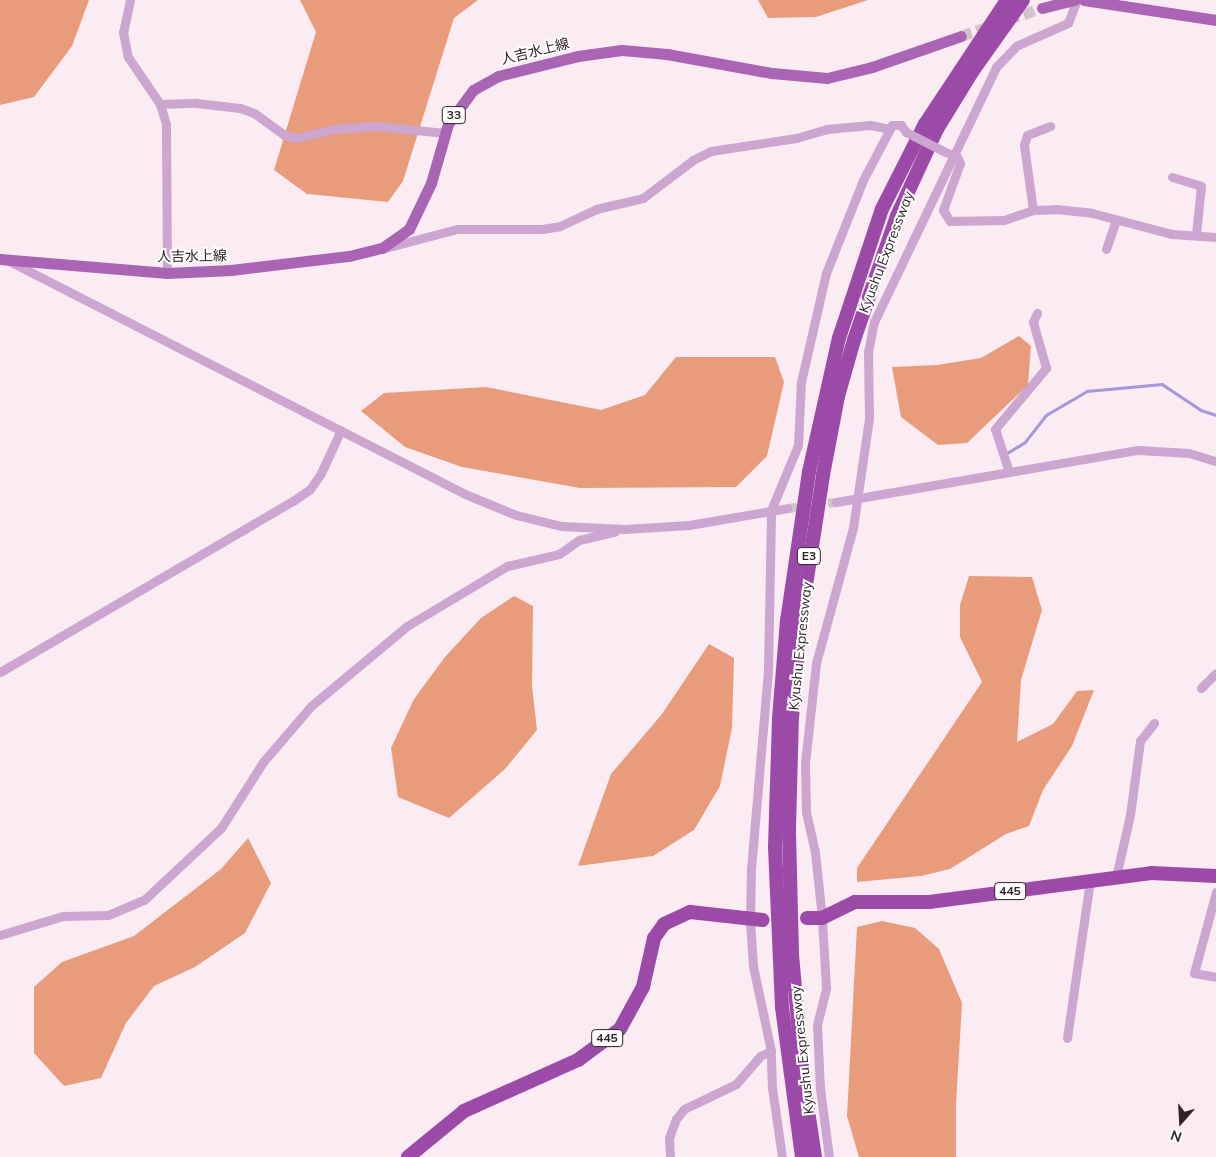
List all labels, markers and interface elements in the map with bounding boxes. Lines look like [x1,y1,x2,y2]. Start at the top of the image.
street label: 人吉水上線 [499,34,571,68]
road number: 33 [442,106,466,124]
street label: Kyushu Expressway [855,189,917,315]
street label: 人吉水上線 [157,247,227,265]
road number: E3 [796,546,822,566]
street label: Kyushu Expressway [785,581,815,711]
road number: 445 [994,881,1026,900]
street label: Kyushu Expressway [787,985,817,1115]
road number: 445 [591,1028,623,1048]
north arrow [1156,1097,1206,1147]
text: N [1168,1126,1184,1146]

